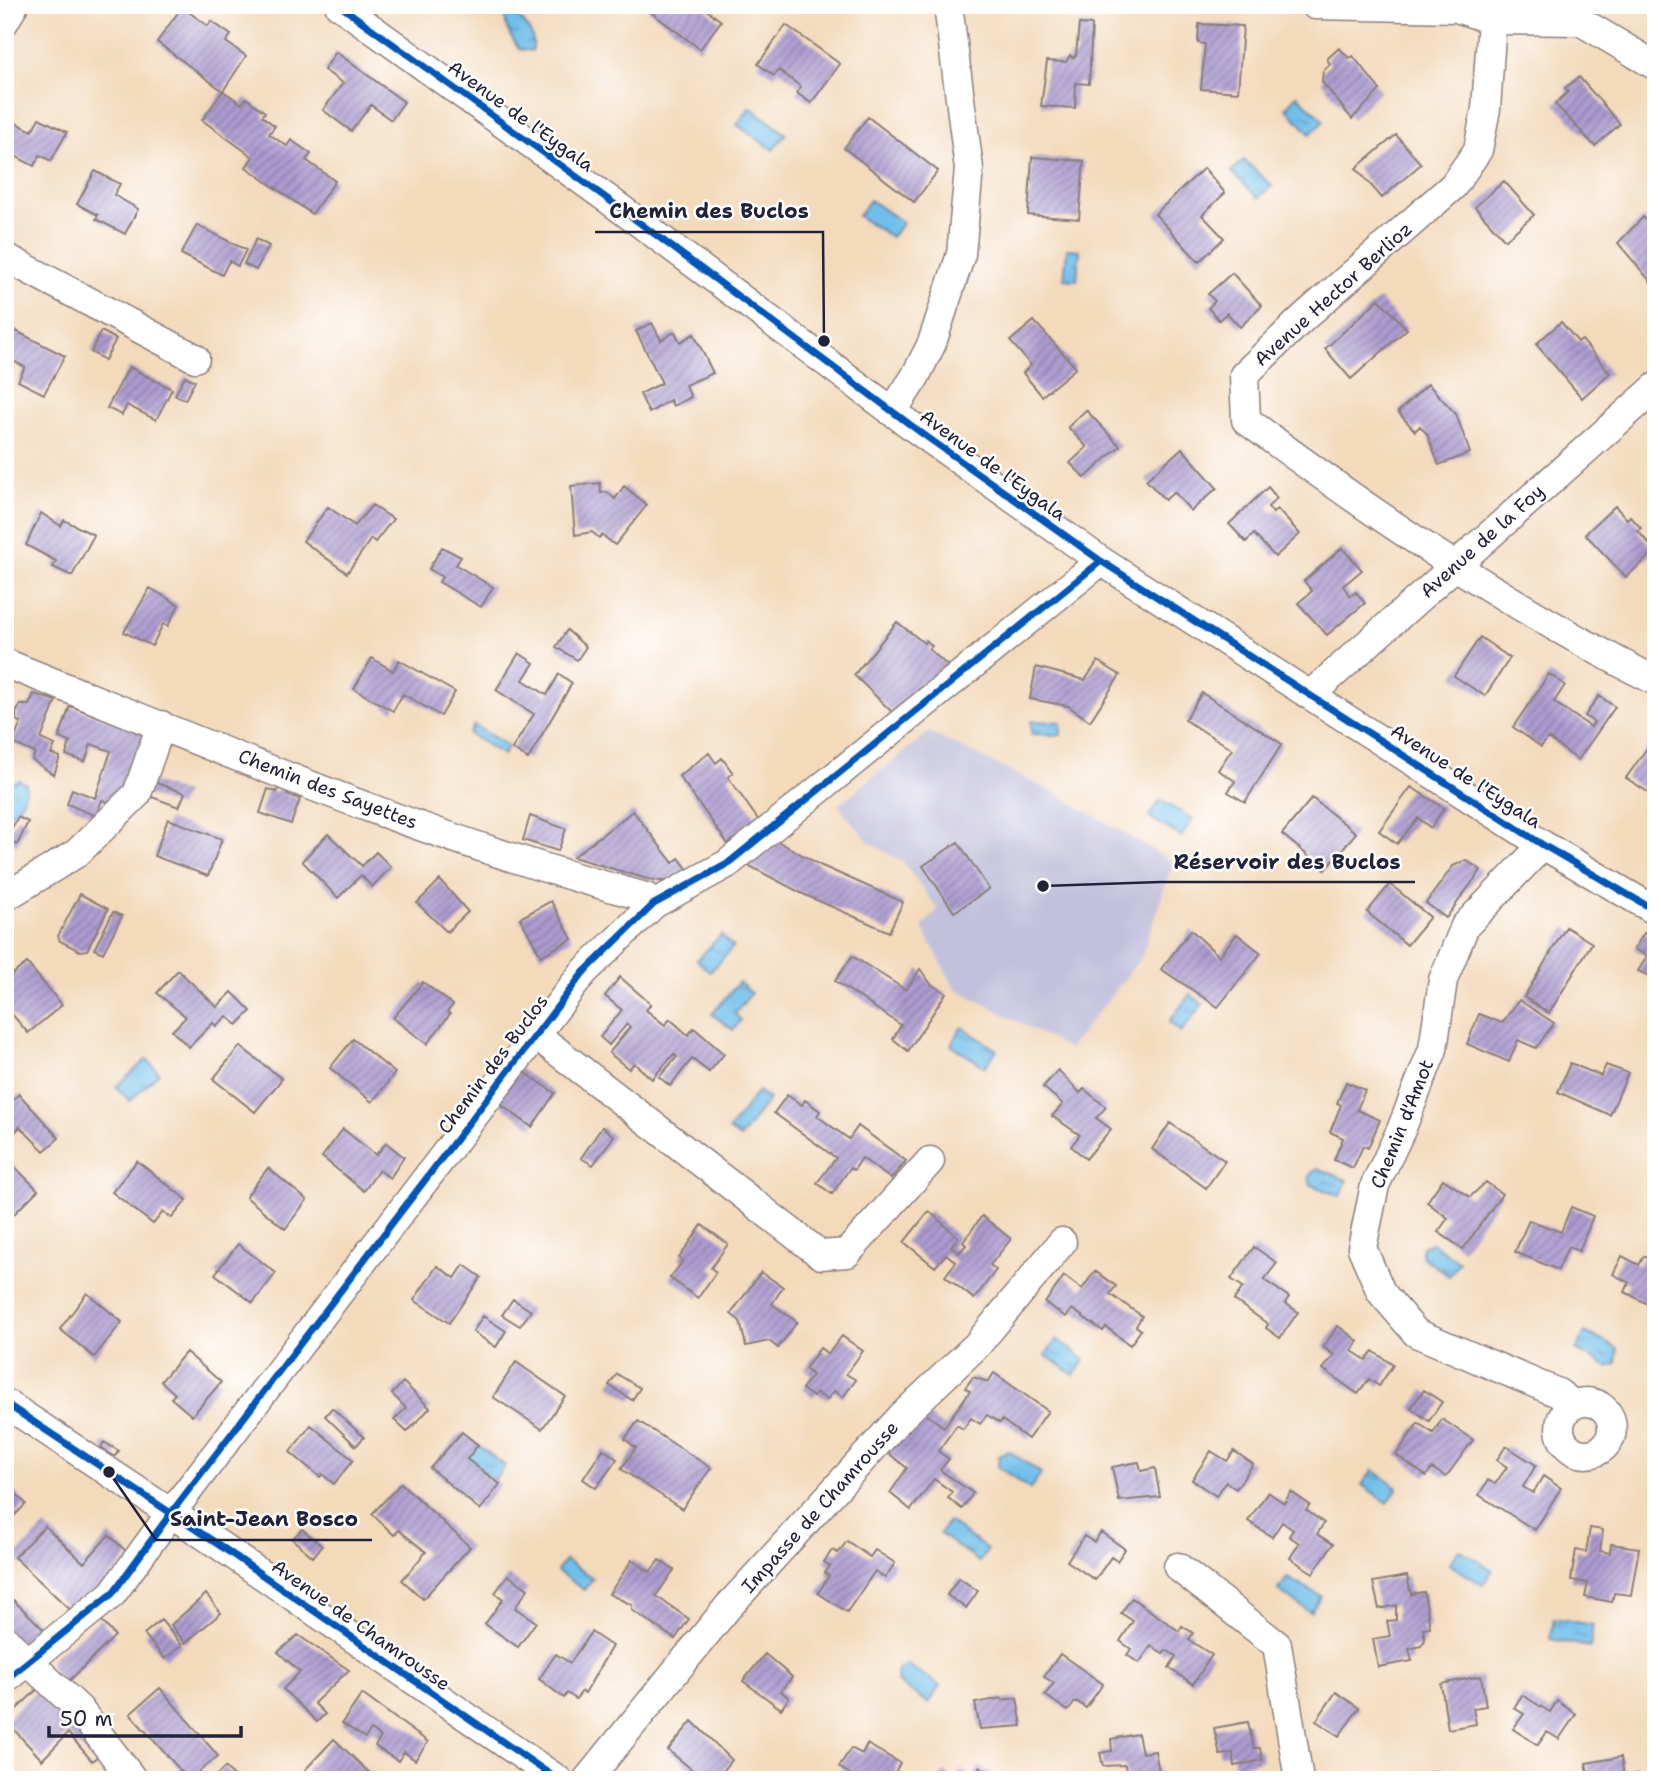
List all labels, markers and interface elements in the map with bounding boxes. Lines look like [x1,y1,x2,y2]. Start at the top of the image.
street label: Avenue de l'Eygala [443,55,599,177]
callout: Chemin des Buclos [595,190,823,232]
text: Chemin des Buclos [609,197,809,225]
street label: Avenue Hector Berlioz [1249,216,1417,372]
street label: Avenue de l'Eygala [915,404,1071,526]
street label: Avenue de la Foy [1415,479,1549,603]
street label: Avenue de l'Eygala [1386,718,1546,834]
street label: Chemin des Sayettes [235,743,421,835]
callout: Réservoir des Buclos [1160,840,1415,882]
text: Réservoir des Buclos [1173,848,1401,876]
street label: Chemin des Buclos [432,989,554,1139]
street label: Chemin d'Amot [1365,1056,1439,1192]
street label: Impasse de Chamrousse [736,1416,904,1598]
callout: Saint-Jean Bosco [156,1498,372,1540]
text: Saint-Jean Bosco [170,1505,358,1533]
street label: Avenue de Chamrousse [267,1554,455,1696]
scale bar [49,1694,242,1738]
text: 50 m [60,1705,113,1733]

